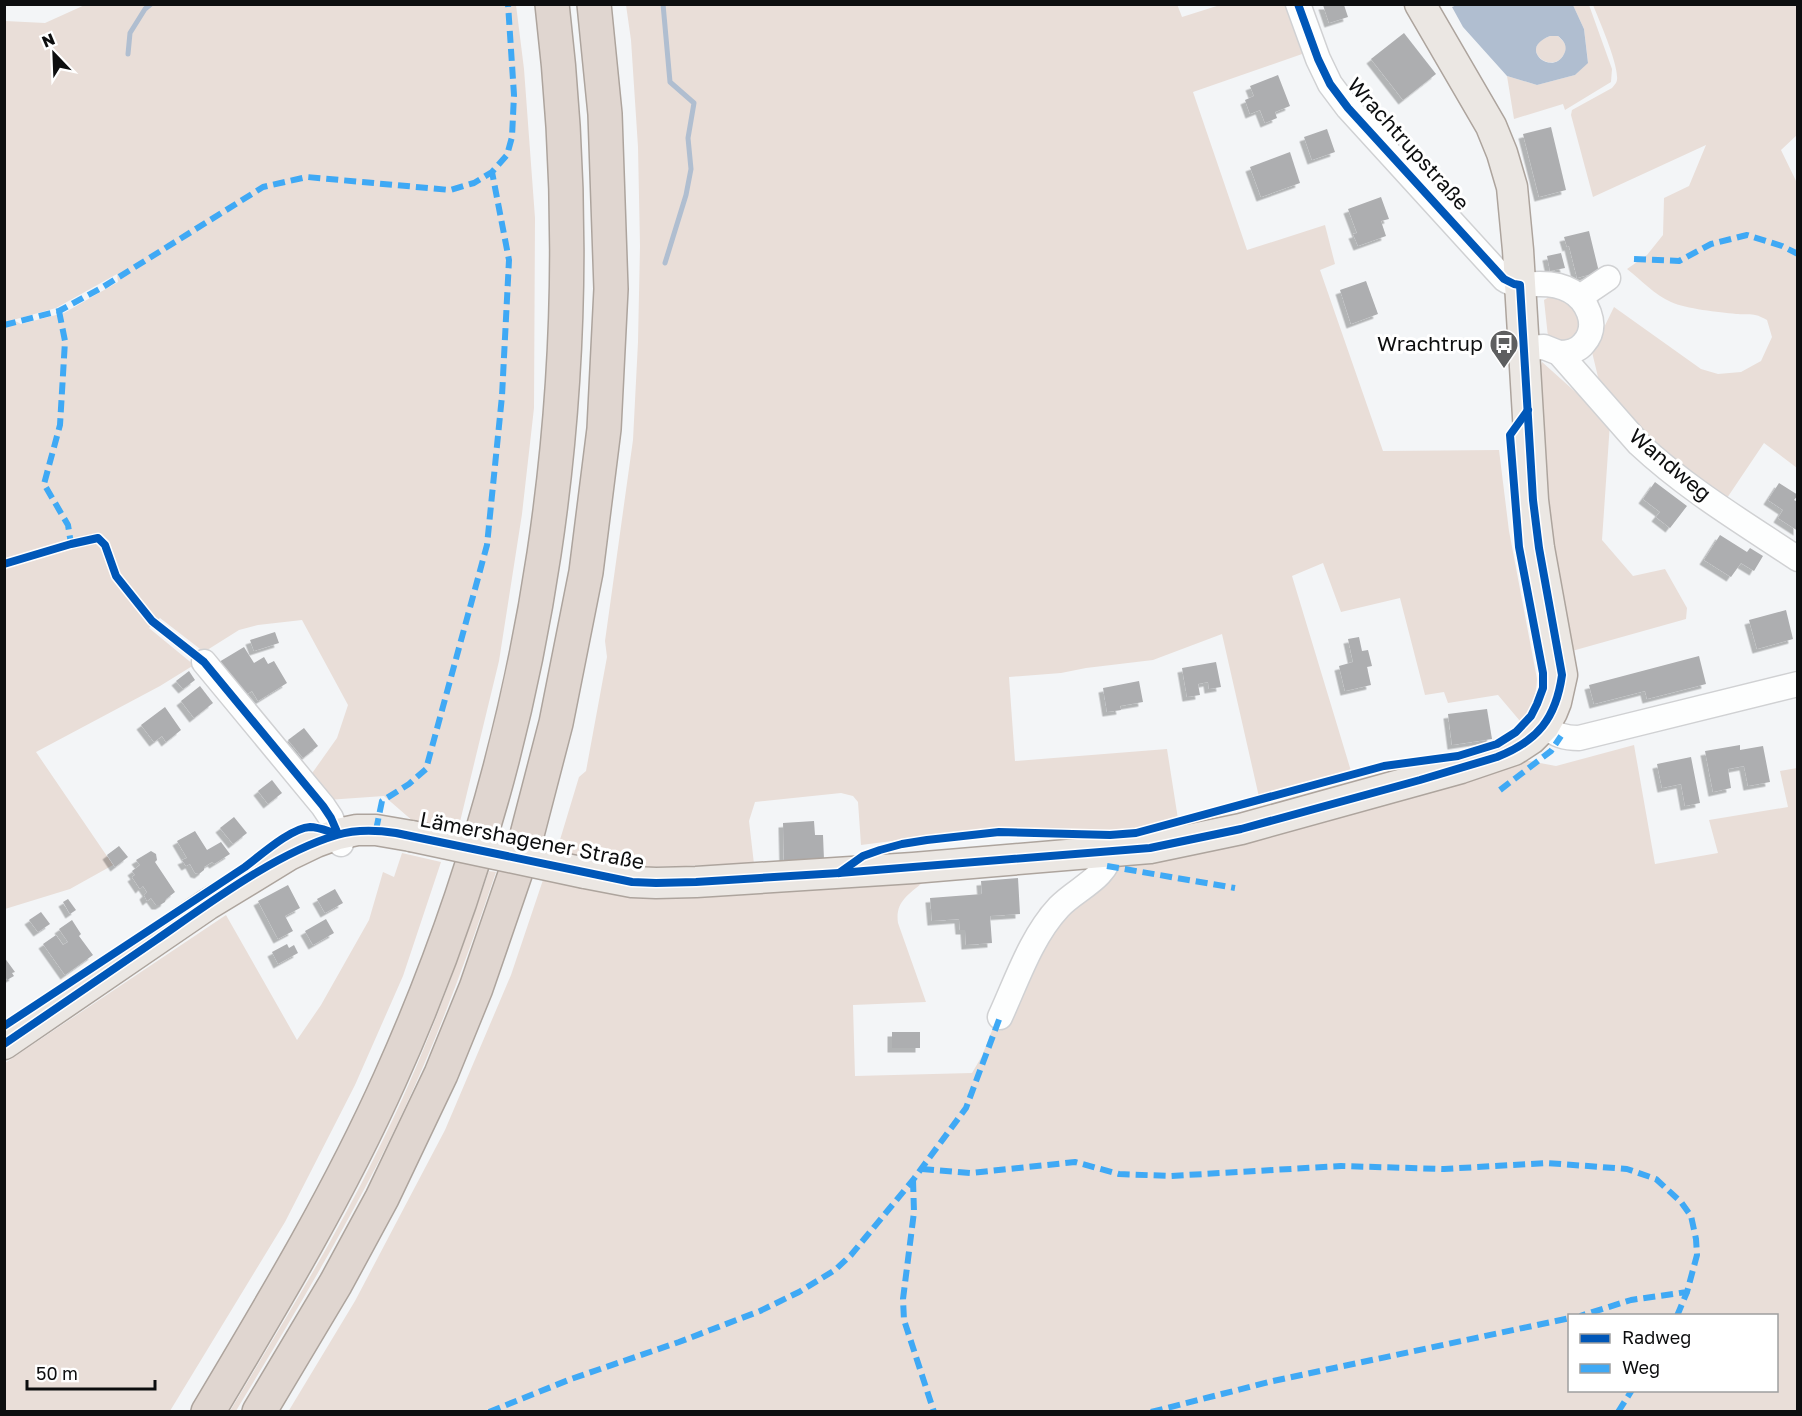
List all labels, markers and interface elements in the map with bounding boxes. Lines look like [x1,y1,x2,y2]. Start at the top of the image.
north arrow [24,24,84,84]
text: N [39,29,58,52]
street label: Wrachtrupstraße [1342,72,1475,215]
bus stop icon: Wrachtrup [1488,328,1520,370]
place label: Wrachtrup [1377,330,1483,356]
street label: Wandweg [1624,422,1717,506]
street label: Lämershagener Straße [418,805,647,875]
legend [1568,1314,1778,1392]
text: Radweg [1622,1326,1691,1348]
scale bar [27,1353,154,1391]
text: Weg [1622,1356,1660,1378]
text: 50 m [36,1362,78,1384]

